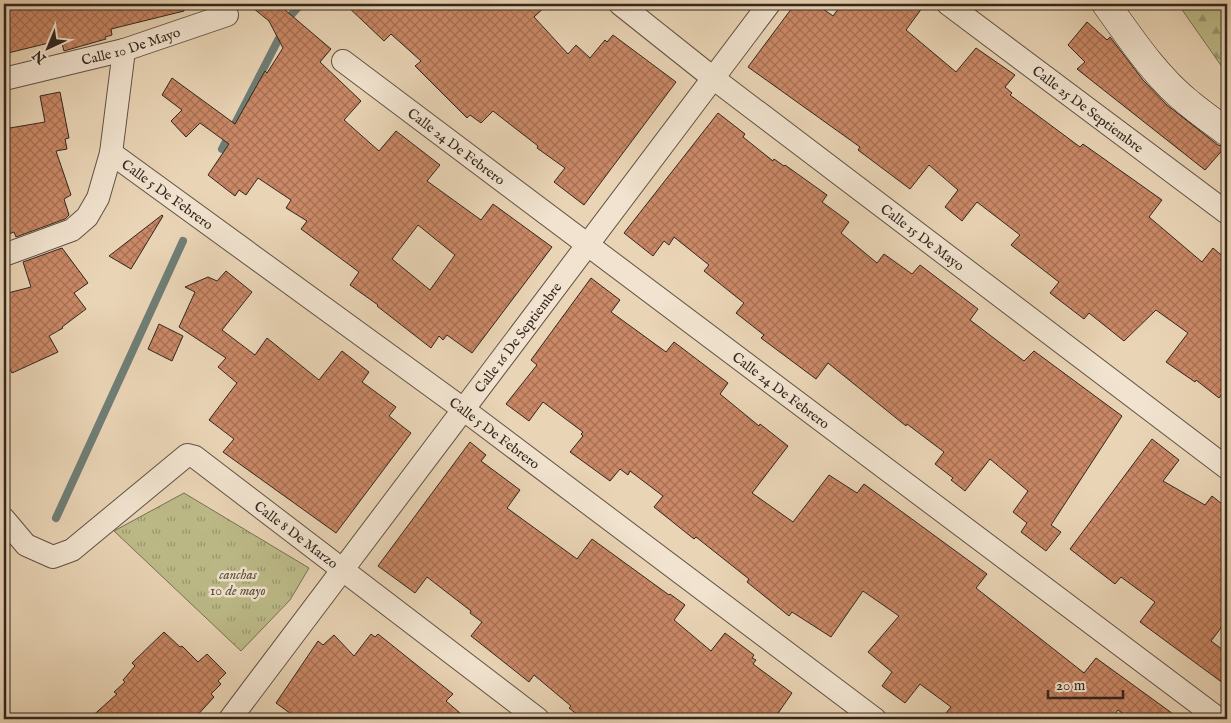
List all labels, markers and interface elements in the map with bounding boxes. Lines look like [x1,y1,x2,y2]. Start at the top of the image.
north arrow [22,22,72,72]
street label: Calle 10 De Mayo [80,23,183,70]
text: N [29,46,51,68]
street label: Calle 25 De Septiembre [1028,62,1147,158]
street label: Calle 24 De Febrero [404,105,509,190]
street label: Calle 5 De Febrero [118,156,217,235]
street label: Calle 15 De Mayo [877,200,968,276]
street label: Calle 16 De Septiembre [471,279,566,397]
street label: Calle 24 De Febrero [728,348,833,434]
street label: Calle 5 De Febrero [445,394,543,474]
street label: Calle 8 De Marzo [250,498,342,573]
park label: canchas 10 de mayo [210,566,266,600]
scale bar [1048,668,1124,700]
text: 20 m [1056,676,1086,695]

